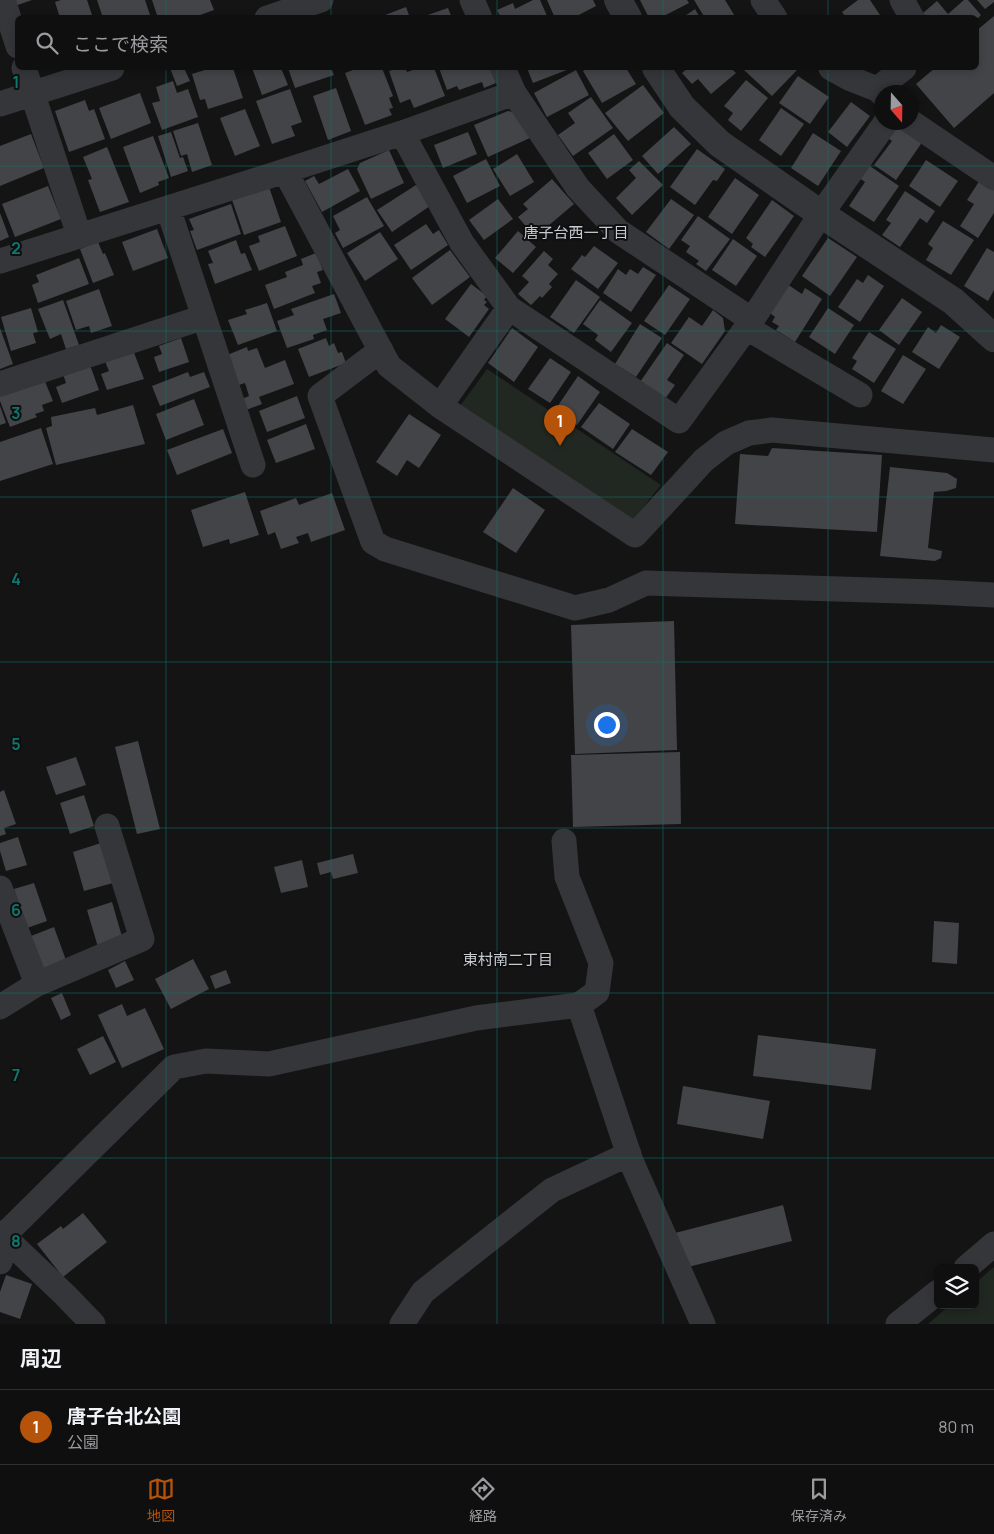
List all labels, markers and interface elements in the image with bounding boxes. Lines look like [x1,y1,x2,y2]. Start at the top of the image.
search box [15,15,979,70]
icon: search [33,29,61,57]
text: ここで検索 [73,31,168,57]
text: 1 [12,71,20,93]
north arrow [874,85,919,130]
district label: 唐子台西一丁目 [523,222,629,243]
text: 2 [11,237,21,259]
text: 3 [11,402,21,424]
pin: 1 [544,405,576,446]
text: 4 [11,568,21,590]
your location [594,712,620,738]
text: 5 [11,733,21,755]
text: 6 [11,899,21,921]
district label: 東村南二丁目 [463,949,553,970]
text: 7 [12,1064,20,1086]
text: 8 [11,1230,21,1252]
map controls [934,1264,979,1309]
button: layers [934,1264,979,1309]
text: 周辺 [20,1344,62,1372]
text: 唐子台北公園 [67,1403,181,1429]
text: 1 [32,1416,40,1438]
text: 80 m [938,1416,974,1438]
text: 公園 [67,1431,99,1453]
tab: 地図 [147,1475,175,1525]
tab: 経路 [469,1475,497,1525]
tab: 保存済み [791,1475,847,1525]

